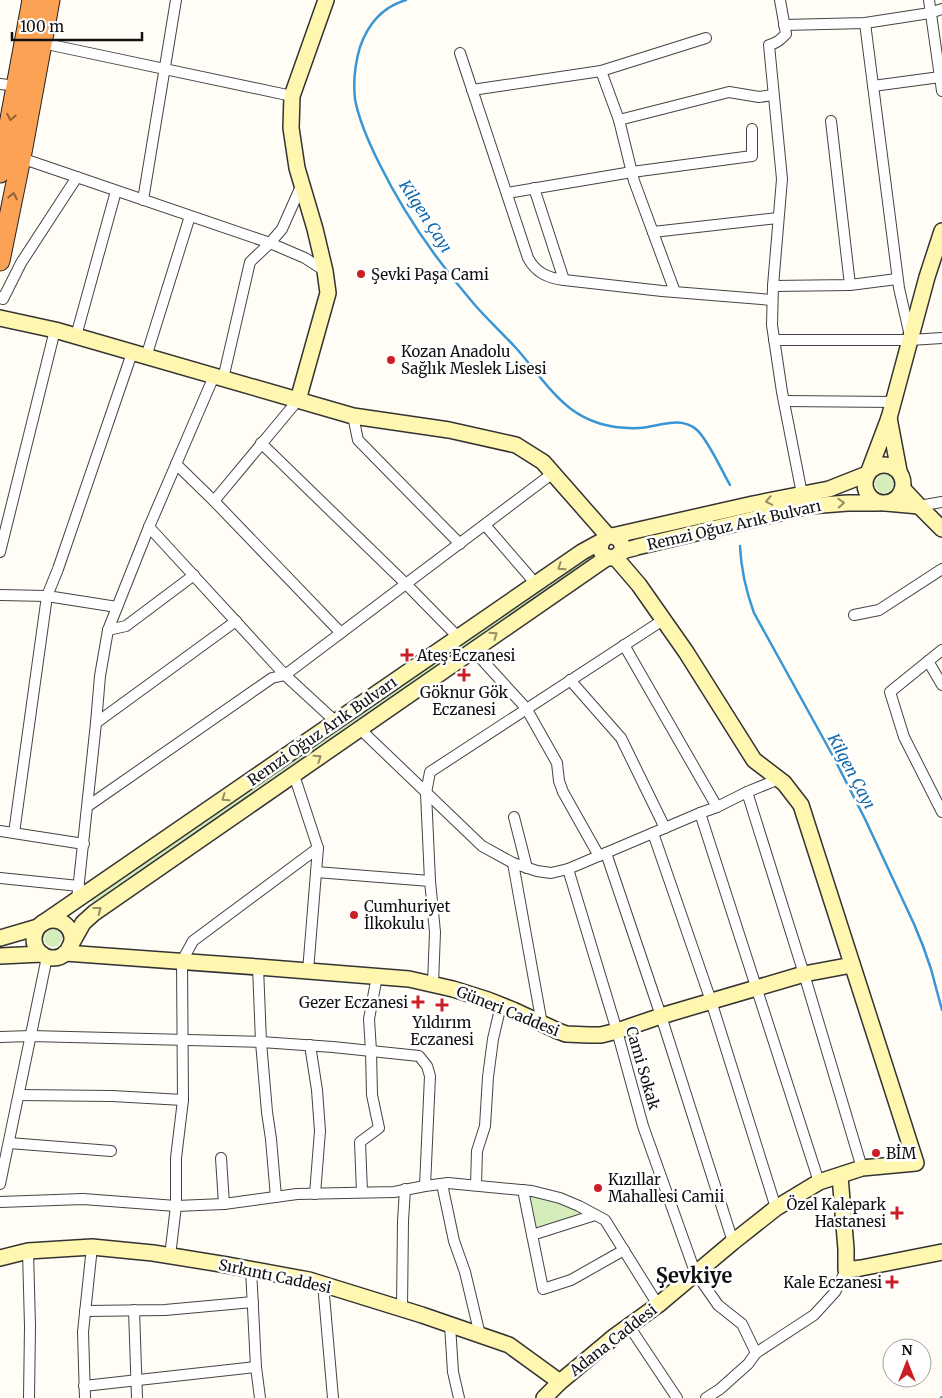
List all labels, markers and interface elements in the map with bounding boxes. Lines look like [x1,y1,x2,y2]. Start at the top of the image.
scale bar [12,10,142,42]
text: 100 m [20,17,64,36]
one-way arrow [6,112,17,121]
water label: Kilgen Çayı [395,175,457,256]
one-way arrow [7,192,18,201]
place label: Şevki Paşa Cami [371,265,489,284]
marker: Şevki Paşa Cami [355,268,367,280]
place label: Kozan Anadolu Sağlık Meslek Lisesi [401,342,547,378]
marker: Kozan Anadolu Sağlık Meslek Lisesi [385,354,397,366]
one-way arrow [765,495,774,506]
street label: Remzi Oğuz Arık Bulvarı [645,496,823,554]
one-way arrow [838,498,846,509]
one-way arrow [557,561,567,570]
one-way arrow [489,632,498,641]
place label: Ateş Eczanesi [416,646,516,665]
marker: Ateş Eczanesi [401,649,413,661]
marker: Göknur Gök Eczanesi [458,669,470,681]
street label: Remzi Oğuz Arık Bulvarı [244,672,400,790]
place label: Göknur Gök Eczanesi [420,683,508,719]
water label: Kilgen Çayı [823,729,880,812]
one-way arrow [312,755,322,764]
one-way arrow [222,792,231,801]
place label: Cumhuriyet İlkokulu [364,897,450,933]
one-way arrow [92,907,102,916]
marker: Cumhuriyet İlkokulu [348,909,360,921]
street label: Güneri Caddesi [454,982,562,1040]
place label: Gezer Eczanesi [299,993,408,1012]
marker: Gezer Eczanesi [412,996,424,1008]
marker: Yıldırım Eczanesi [436,999,448,1011]
place label: Yıldırım Eczanesi [410,1013,474,1049]
street label: Cami Sokak [622,1024,664,1112]
place label: BİM [886,1144,916,1163]
marker: BİM [870,1147,882,1159]
place label: Kızıllar Mahallesi Camii [608,1170,724,1206]
marker: Kızıllar Mahallesi Camii [592,1182,604,1194]
place label: Özel Kalepark Hastanesi [786,1194,886,1231]
marker: Özel Kalepark Hastanesi [890,1206,904,1220]
street label: Sırkıntı Caddesi [217,1255,333,1297]
district label: Şevkiye [656,1263,733,1288]
place label: Kale Eczanesi [783,1273,882,1292]
marker: Kale Eczanesi [886,1276,898,1288]
street label: Adana Caddesi [565,1300,661,1381]
north arrow [882,1338,932,1388]
text: N [901,1341,913,1359]

